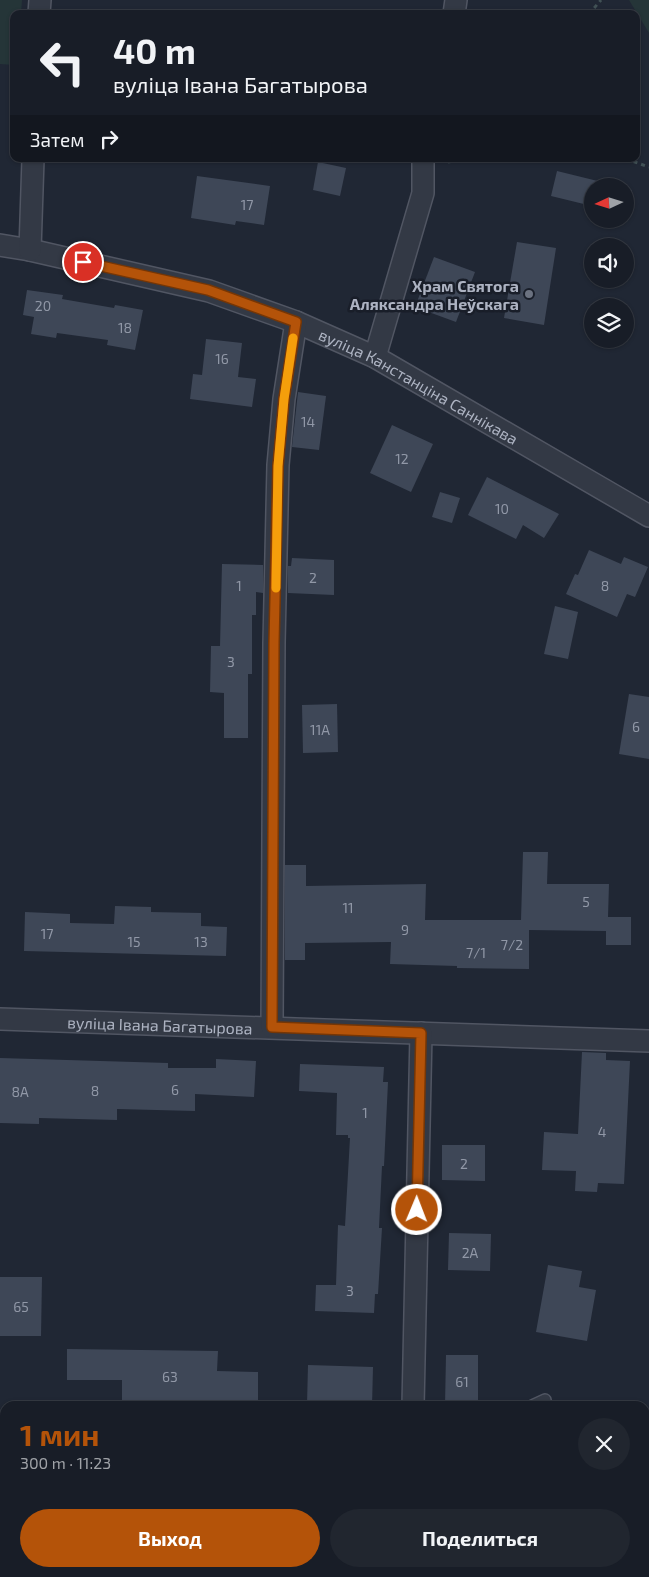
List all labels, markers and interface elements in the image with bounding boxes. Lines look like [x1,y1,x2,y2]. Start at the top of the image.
text: 40 m [113,29,196,71]
icon: left [30,30,95,95]
text: вуліца Івана Багатырова [113,71,368,97]
icon: right [95,125,123,153]
text: Затем [30,128,85,151]
north arrow [584,178,634,228]
map controls [584,178,634,348]
house number: 17 [241,196,253,213]
button: sound [584,238,634,288]
pin [62,241,104,283]
icon: arrive [69,248,97,276]
place label: Храм Святога Аляксандра Неўскага [350,276,519,313]
marker: Храм Святога Аляксандра Неўскага [523,288,535,300]
house number: 20 [35,297,51,314]
button: layers [584,298,634,348]
house number: 18 [118,319,132,336]
street label: вуліца Канстанціна Саннікава [316,324,522,448]
house number: 16 [215,350,229,367]
house number: 14 [301,413,315,430]
house number: 12 [395,450,409,467]
house number: 10 [495,500,509,517]
house number: 2 [309,569,317,586]
house number: 1 [236,577,242,594]
house number: 8 [601,577,609,594]
house number: 3 [227,653,235,670]
house number: 6 [632,718,640,735]
house number: 11А [310,721,330,738]
house number: 5 [582,893,590,910]
house number: 11 [342,899,354,916]
house number: 9 [401,921,409,938]
house number: 17 [41,925,53,942]
house number: 15 [127,933,141,950]
house number: 13 [194,933,208,950]
house number: 7/2 [501,936,523,953]
house number: 7/1 [466,944,486,961]
street label: вуліца Івана Багатырова [67,1012,253,1037]
house number: 6 [171,1081,179,1098]
house number: 8 [91,1082,99,1099]
house number: 8А [11,1083,29,1100]
house number: 1 [362,1104,368,1121]
house number: 4 [598,1123,606,1140]
house number: 2 [460,1155,468,1172]
position arrow [390,1183,442,1235]
house number: 2А [462,1244,479,1261]
house number: 3 [346,1282,354,1299]
house number: 65 [13,1298,29,1315]
house number: 63 [162,1368,178,1385]
house number: 61 [455,1373,469,1390]
text: 1 мин [20,1416,99,1452]
button: close [578,1418,630,1470]
text: 300 m · 11:23 [20,1453,111,1472]
button: Выход [20,1509,320,1567]
button: Поделиться [330,1509,630,1567]

